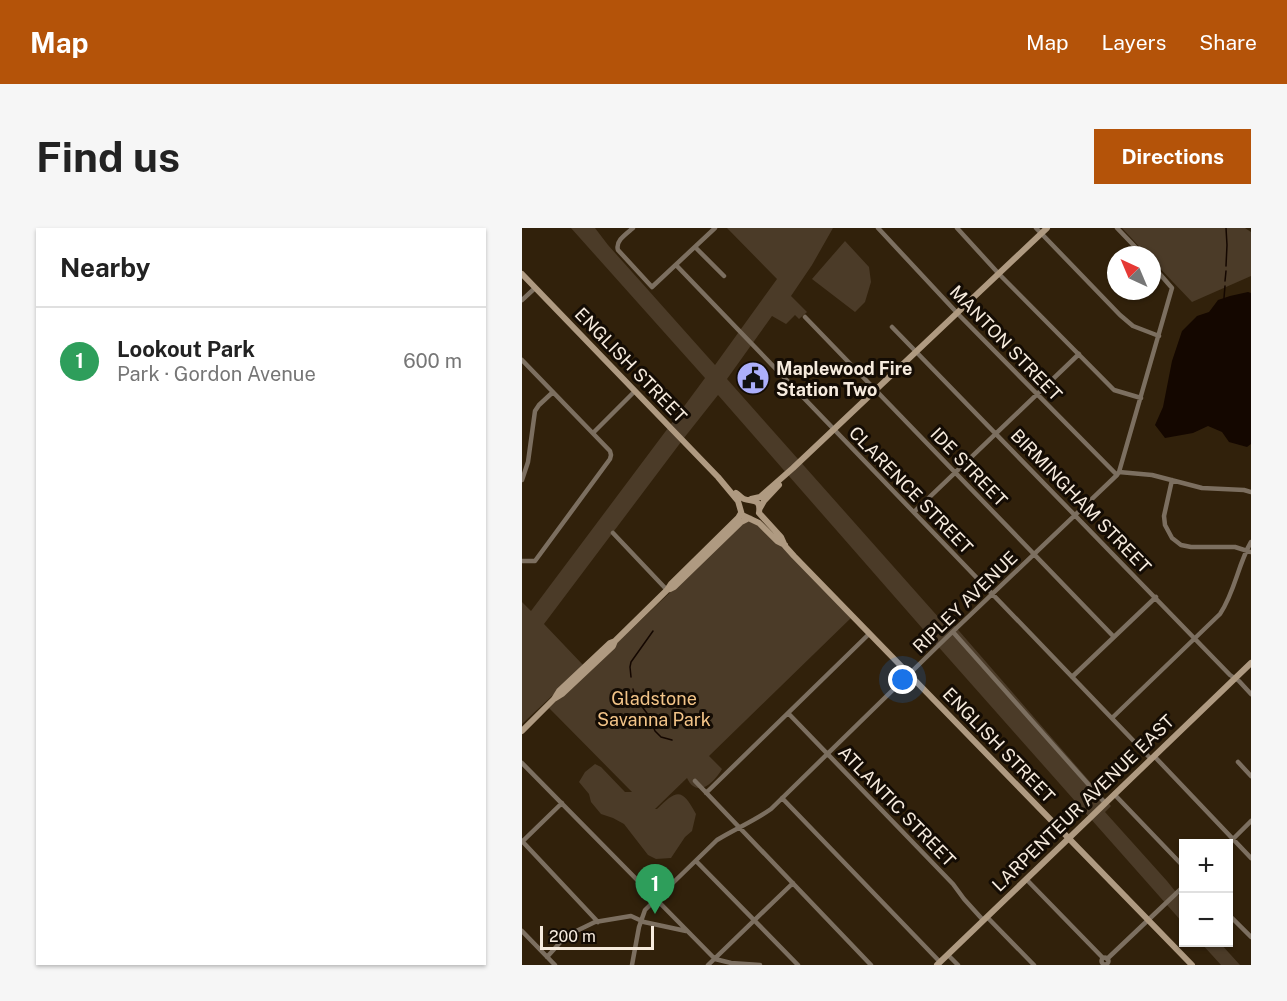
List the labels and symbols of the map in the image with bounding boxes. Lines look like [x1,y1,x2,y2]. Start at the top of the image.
north arrow [1107,246,1161,300]
street label: MANTON STREET [946,281,1067,405]
street label: ENGLISH STREET [571,303,691,427]
place label: Maplewood Fire Station Two [776,358,912,400]
public building icon: Maplewood Fire Station Two [735,360,771,396]
street label: CLARENCE STREET [845,422,977,558]
street label: IDE STREET [926,423,1012,511]
street label: BIRMINGHAM STREET [1007,425,1156,578]
street label: RIPLEY AVENUE [908,547,1022,657]
your location [888,665,917,694]
street label: ENGLISH STREET [939,683,1059,807]
park label: Gladstone Savanna Park [597,688,711,730]
street label: LARPENTEUR AVENUE EAST [988,710,1179,896]
street label: ATLANTIC STREET [834,741,960,871]
pin: 1 [636,864,674,914]
scale bar [540,923,654,950]

